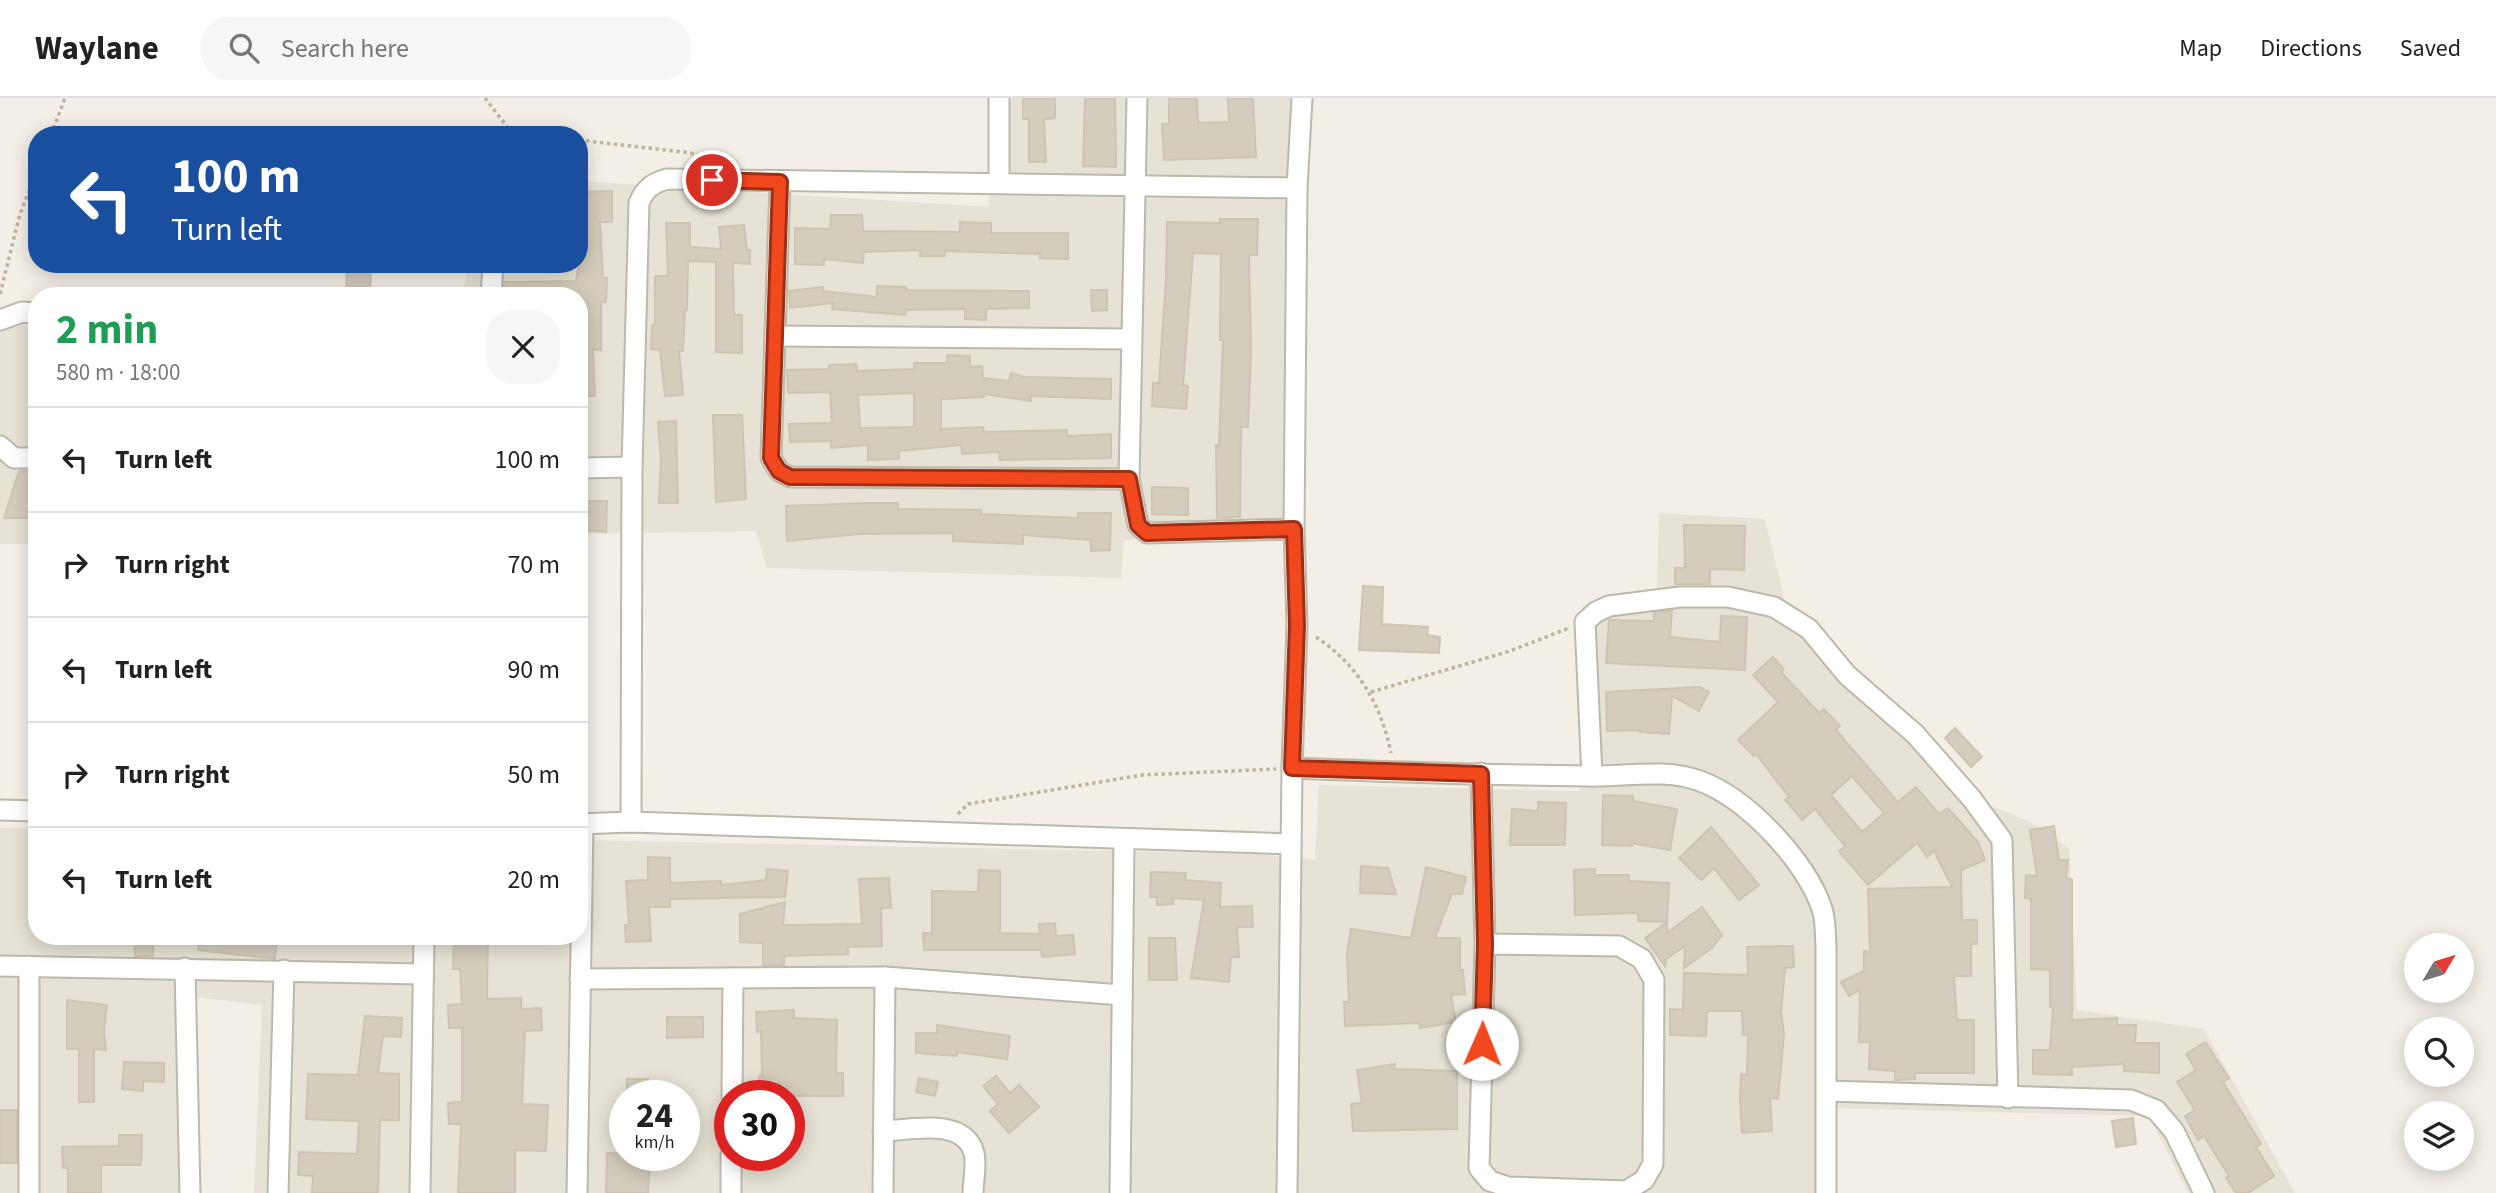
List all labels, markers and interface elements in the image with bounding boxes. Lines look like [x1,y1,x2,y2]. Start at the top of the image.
search box [201,17,691,80]
text: Waylane [35,25,159,72]
icon: search [225,29,263,67]
text: Search here [281,30,409,67]
text: Map [2179,31,2222,66]
text: Directions [2260,31,2362,66]
text: Saved [2400,31,2461,66]
text: 100 m [171,142,300,212]
pin [682,150,742,210]
icon: left [56,154,147,245]
icon: arrive [693,161,731,199]
text: Turn left [171,207,282,253]
text: 2 min [56,300,158,360]
button: close [486,310,560,384]
text: 580 m · 18:00 [56,356,180,389]
icon: left [56,441,94,479]
text: Turn left [115,441,212,478]
text: 100 m [494,441,560,478]
icon: right [56,546,94,584]
text: Turn right [115,546,230,583]
text: 70 m [507,546,560,583]
icon: left [56,651,94,689]
text: Turn left [115,651,212,688]
text: 90 m [507,651,560,688]
icon: right [56,756,94,794]
text: Turn right [115,756,230,793]
text: 50 m [507,756,560,793]
icon: left [56,861,94,899]
text: Turn left [115,861,212,898]
text: 20 m [507,861,560,898]
north arrow [2404,933,2474,1003]
map controls [2404,933,2474,1171]
position arrow [1445,1007,1519,1081]
button: search [2404,1017,2474,1087]
speed limit sign: 30 [714,1080,805,1171]
text: 24 [636,1091,673,1141]
button: layers [2404,1101,2474,1171]
text: km/h [635,1130,674,1155]

